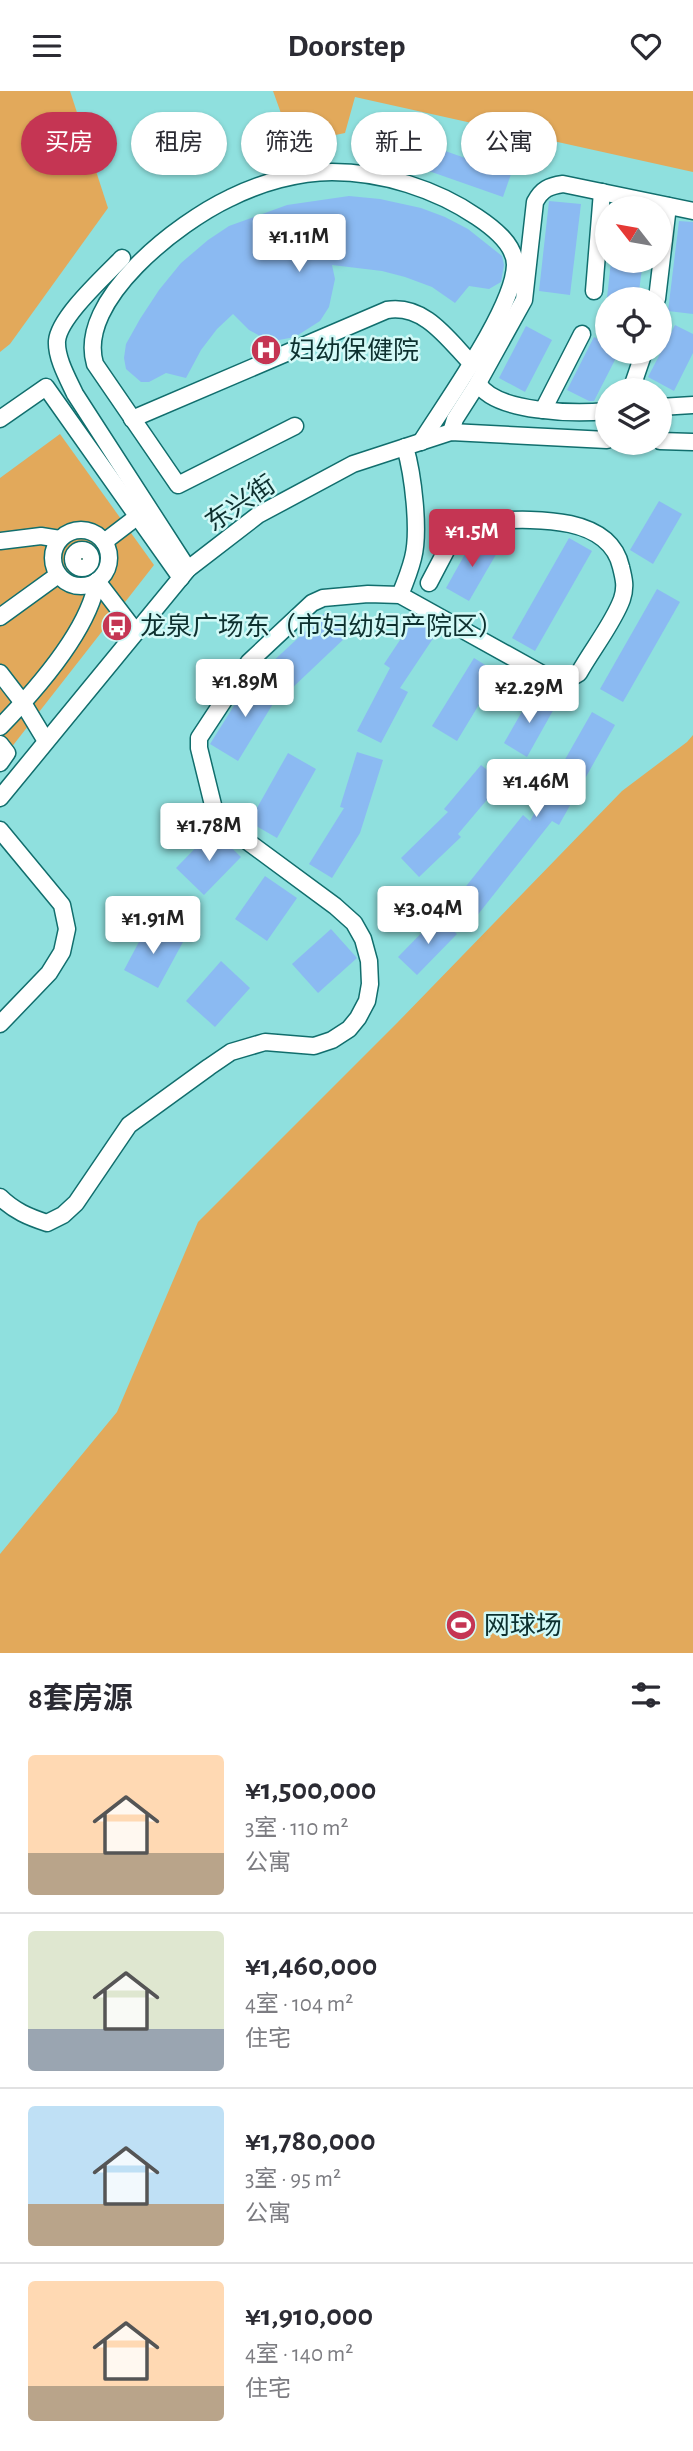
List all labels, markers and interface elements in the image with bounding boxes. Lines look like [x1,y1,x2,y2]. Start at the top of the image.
icon: menu [28,27,66,65]
icon: heart [627,27,665,65]
text: Doorstep [288,30,405,62]
chip: 买房 [21,112,117,175]
chip: 租房 [131,112,227,175]
chip: 筛选 [241,112,337,175]
chip: 新上 [351,112,447,175]
chip: 公寓 [461,112,557,175]
north arrow [595,196,672,273]
map controls [595,196,672,455]
pin: ¥1.11M [242,215,356,274]
text: ¥1.11M [269,225,329,248]
button: locate [595,287,672,364]
hospital icon: 妇幼保健院 [249,333,283,367]
place label: 妇幼保健院 [289,336,419,364]
button: layers [595,378,672,455]
street label: 东兴街 [200,470,280,536]
pin: ¥1.5M [423,510,521,569]
text: ¥1.5M [445,520,499,543]
bus stop icon: 龙泉广场东（市妇幼妇产院区） [100,609,134,643]
place label: 龙泉广场东（市妇幼妇产院区） [140,612,504,640]
pin: ¥1.89M [188,659,302,719]
pin: ¥2.29M [472,665,586,725]
text: ¥1.89M [212,670,278,693]
text: ¥2.29M [495,676,563,699]
pin: ¥1.46M [479,759,593,819]
text: ¥1.46M [503,770,569,793]
pin: ¥1.78M [152,803,266,863]
text: ¥1.78M [176,814,242,837]
pin: ¥3.04M [371,887,485,946]
pin: ¥1.91M [96,897,210,956]
text: ¥3.04M [393,897,463,920]
text: ¥1.91M [121,907,185,930]
sports icon: 网球场 [444,1608,478,1642]
place label: 网球场 [484,1612,562,1639]
icon: filters [627,1676,665,1714]
text: 8套房源 [28,1684,133,1714]
text: ¥1,500,000 [245,1775,376,1805]
icon: home [84,1783,168,1867]
text: 3室 · 110 m² [245,1817,349,1840]
text: 公寓 [245,1852,291,1875]
text: ¥1,460,000 [245,1951,377,1981]
icon: home [84,1959,168,2043]
text: 4室 · 104 m² [245,1993,353,2016]
text: 住宅 [245,2028,291,2051]
text: ¥1,780,000 [245,2126,376,2156]
icon: home [84,2134,168,2218]
text: 3室 · 95 m² [245,2168,341,2191]
text: 公寓 [245,2203,291,2226]
text: ¥1,910,000 [245,2301,373,2331]
icon: home [84,2309,168,2393]
text: 4室 · 140 m² [245,2343,353,2366]
text: 住宅 [245,2378,291,2401]

